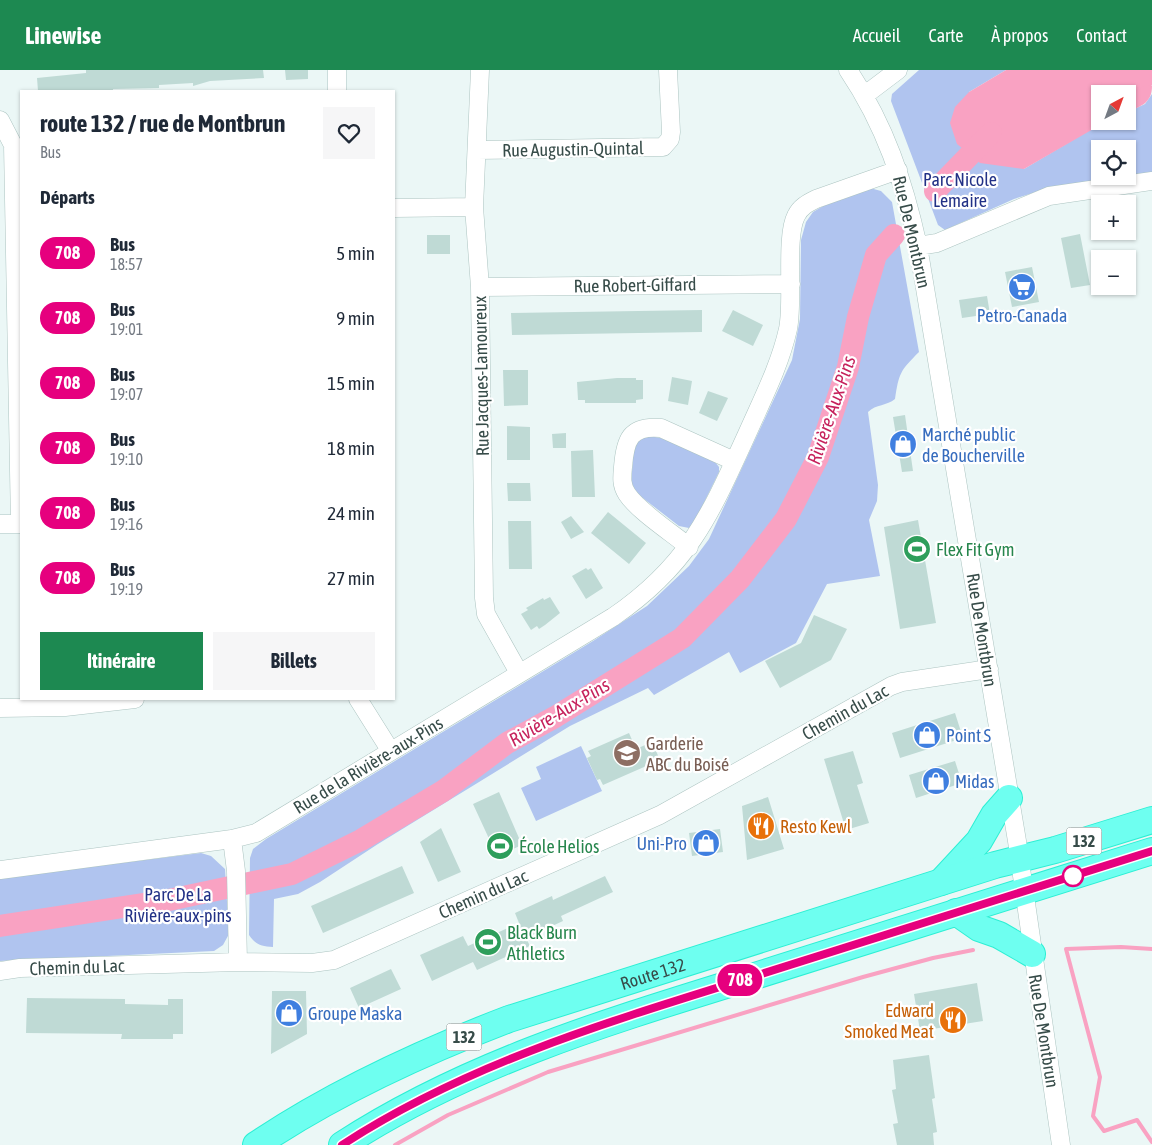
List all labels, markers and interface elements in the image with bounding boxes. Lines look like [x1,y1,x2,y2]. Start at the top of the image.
text: Linewise [25,22,101,49]
text: Accueil [853,25,901,46]
text: Carte [929,25,963,46]
text: À propos [991,25,1048,46]
text: Contact [1076,25,1127,46]
north arrow [1091,85,1136,130]
map controls [1091,85,1136,295]
button: heart [323,107,375,159]
text: route 132 / rue de Montbrun [40,110,285,137]
street label: Rue Augustin-Quintal [502,137,644,161]
button: locate [1091,140,1136,185]
text: Bus [40,143,61,161]
park label: Parc Nicole Lemaire [923,169,997,211]
street label: Rue De Montbrun [889,174,935,290]
text: Départs [40,186,95,208]
button: + [1091,195,1136,240]
text: Bus [110,233,135,255]
text: 708 [55,242,80,263]
text: 5 min [336,242,375,264]
button: − [1091,250,1136,295]
text: 18:57 [110,255,143,273]
supermarket icon: Petro-Canada [1007,272,1037,302]
street label: Rue Robert-Giffard [573,273,697,297]
street label: Rue Jacques-Lamoureux [469,296,493,456]
text: Bus [110,298,135,320]
place label: Petro-Canada [977,305,1067,326]
text: 708 [55,307,80,328]
text: 9 min [336,307,375,329]
text: 19:01 [110,320,143,338]
water label: Rivière-Aux-Pins [802,353,860,467]
text: Bus [110,363,135,385]
text: 708 [55,372,80,393]
text: 15 min [327,372,375,394]
text: 19:07 [110,385,143,403]
place label: Marché public de Boucherville [922,424,1025,466]
text: Bus [110,428,135,450]
shop icon: Marché public de Boucherville [888,429,918,459]
text: 708 [55,437,80,458]
text: 18 min [327,437,375,459]
text: 19:10 [110,450,143,468]
text: Bus [110,493,135,515]
text: 708 [55,502,80,523]
text: 24 min [327,502,375,524]
text: 19:16 [110,515,143,533]
sports icon: Flex Fit Gym [902,534,932,564]
place label: Flex Fit Gym [936,539,1015,560]
text: Bus [110,558,135,580]
text: 708 [55,567,80,588]
text: 27 min [327,567,375,589]
street label: Rue De Montbrun [963,572,1001,688]
text: 19:19 [110,580,143,598]
button: Itinéraire [40,632,203,690]
button: Billets [213,632,375,690]
water label: Rivière-Aux-Pins [505,673,613,751]
street label: Chemin du Lac [798,680,892,744]
street label: Rue de la Rivière-aux-Pins [290,712,446,818]
shop icon: Point S [912,720,942,750]
place label: Point S [946,725,992,746]
place label: Garderie ABC du Boisé [646,733,729,775]
school or university icon: Garderie ABC du Boisé [612,738,642,768]
shop icon: Midas [921,766,951,796]
place label: Midas [955,771,994,792]
restaurant icon: Resto Kewl [746,811,776,841]
place label: Resto Kewl [780,816,852,837]
shop icon: Uni-Pro [691,828,721,858]
road number: 132 [1066,828,1102,854]
sports icon: École Helios [485,831,515,861]
place label: Uni-Pro [636,833,687,854]
place label: École Helios [519,836,599,857]
street label: Chemin du Lac [435,865,531,923]
unlabelled marker [1062,865,1084,887]
park label: Parc De La Rivière-aux-pins [124,884,232,926]
place label: Black Burn Athletics [507,922,577,964]
sports icon: Black Burn Athletics [473,927,503,957]
street label: Route 132 [617,953,688,994]
street label: Chemin du Lac [29,955,125,979]
line badge: 708 [711,964,769,996]
text: 708 [727,969,753,990]
street label: Rue De Montbrun [1025,973,1063,1089]
shop icon: Groupe Maska [274,998,304,1028]
place label: Edward Smoked Meat [845,1000,934,1042]
place label: Groupe Maska [308,1003,402,1024]
restaurant icon: Edward Smoked Meat [938,1005,968,1035]
road number: 132 [446,1024,482,1050]

